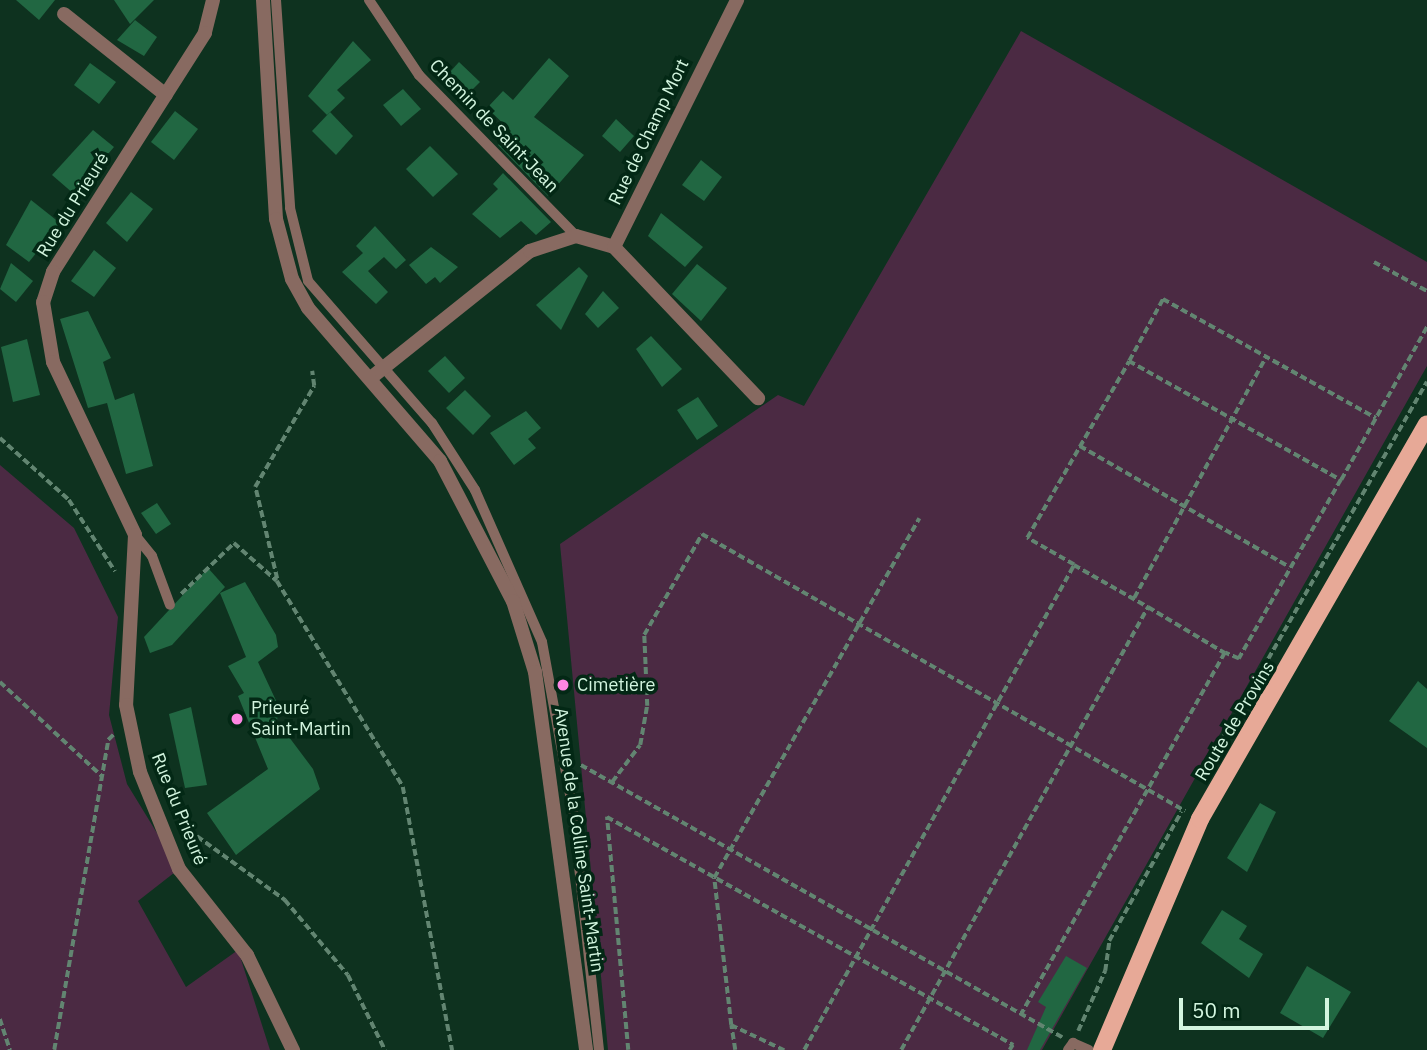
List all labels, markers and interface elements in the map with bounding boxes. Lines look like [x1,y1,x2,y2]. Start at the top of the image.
street label: Chemin de Saint-Jean [425,55,563,197]
street label: Rue de Champ Mort [604,56,694,208]
street label: Rue du Prieuré [32,149,114,261]
street label: Route de Provins [1191,657,1279,785]
place label: Cimetière [577,674,655,696]
marker: Cimetière [555,677,571,693]
place label: Prieuré Saint-Martin [251,698,351,740]
street label: Avenue de la Colline Saint-Martin [550,706,608,974]
marker: Prieuré Saint-Martin [229,711,245,727]
street label: Rue du Prieuré [147,750,211,868]
scale bar [1182,984,1332,1028]
text: 50 m [1192,996,1241,1024]

